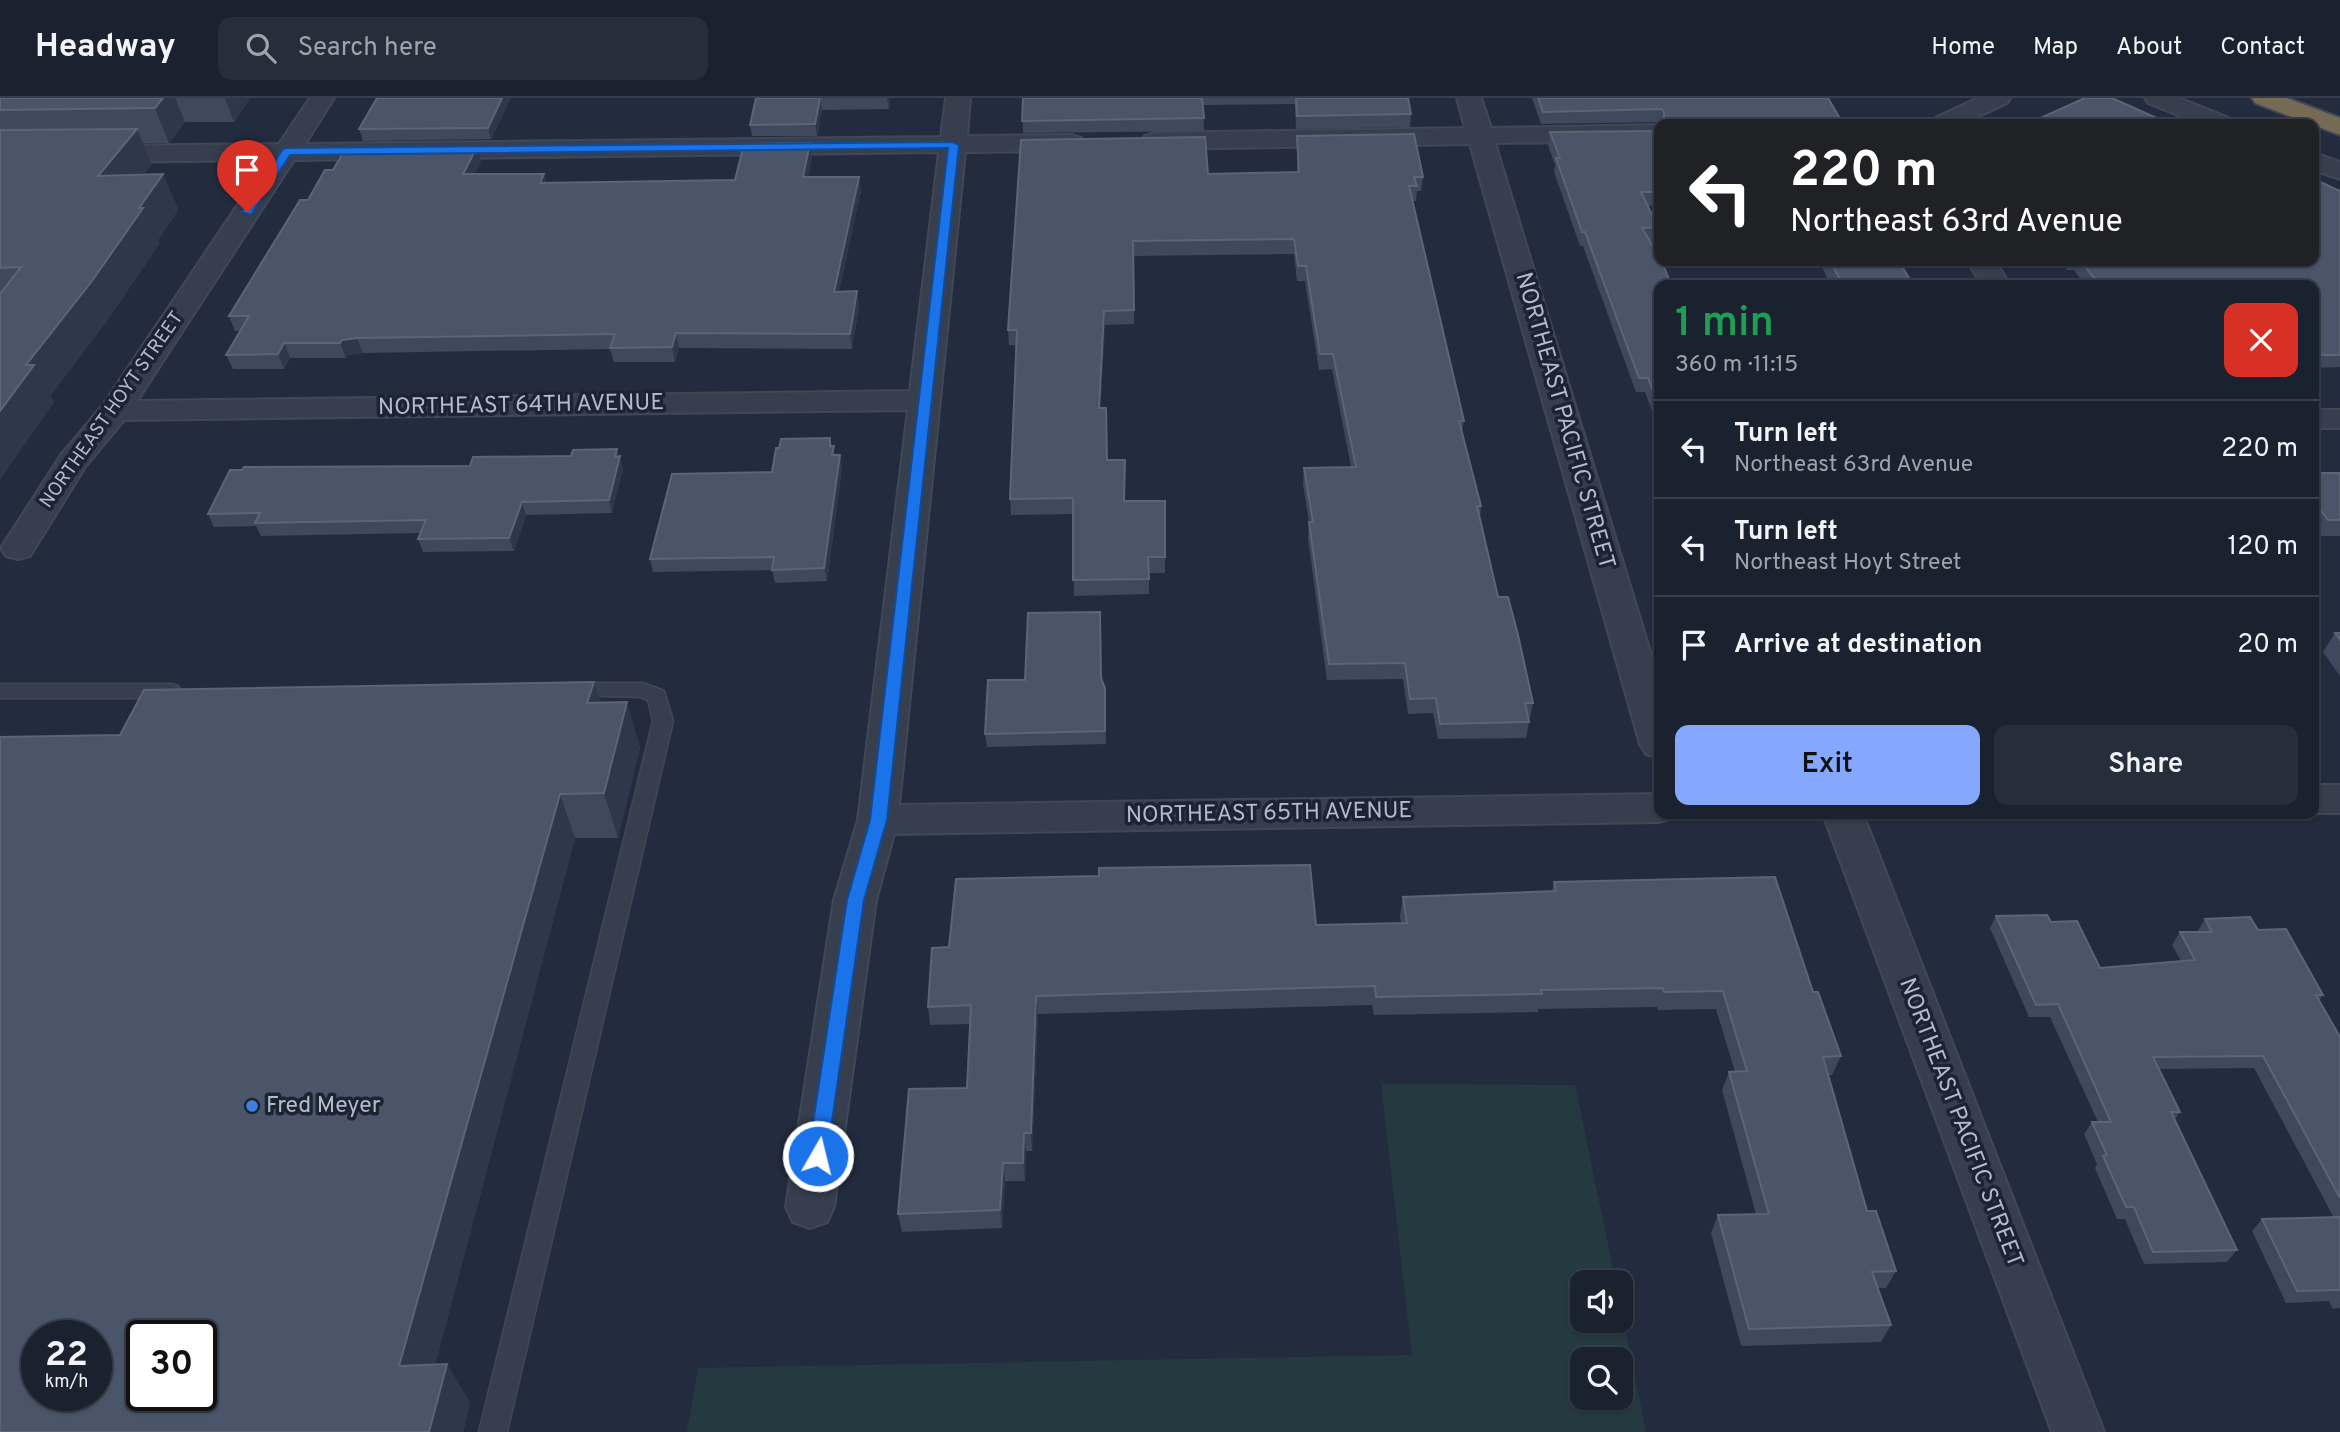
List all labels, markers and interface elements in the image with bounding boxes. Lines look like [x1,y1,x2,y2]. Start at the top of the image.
search box [218,17,708,80]
text: Headway [35,27,176,69]
icon: search [242,29,280,67]
text: Search here [298,32,437,65]
text: Home [1931,33,1995,63]
text: Map [2033,33,2078,63]
text: About [2116,33,2182,63]
text: Contact [2220,33,2305,63]
pin [217,140,277,212]
text: 220 m [1790,142,1937,204]
icon: left [1675,147,1766,238]
icon: arrive [228,151,266,189]
text: Northeast 63rd Avenue [1790,203,2123,243]
street label: NORTHEAST PACIFIC STREET [1508,269,1620,573]
text: 1 min [1675,298,1774,351]
button: close [2224,303,2298,377]
street label: NORTHEAST HOYT STREET [35,307,189,513]
text: 360 m · 11:15 [1675,351,1798,380]
street label: NORTHEAST 64TH AVENUE [378,389,664,423]
text: Turn left [1734,418,1838,451]
icon: left [1675,430,1713,468]
text: 220 m [2221,433,2298,466]
text: Northeast 63rd Avenue [1734,451,1973,480]
text: Turn left [1734,516,1838,549]
icon: left [1675,528,1713,566]
text: 120 m [2228,531,2298,564]
text: Northeast Hoyt Street [1734,549,1962,578]
icon: arrive [1675,626,1713,664]
text: Arrive at destination [1734,629,1982,662]
text: 20 m [2237,629,2298,662]
button: Exit [1675,725,1980,805]
button: Share [1994,725,2298,805]
street label: NORTHEAST 65TH AVENUE [1126,797,1412,831]
street label: NORTHEAST PACIFIC STREET [1891,974,2029,1272]
place label: Fred Meyer [266,1092,381,1121]
marker: Fred Meyer [244,1098,260,1114]
position arrow [781,1119,855,1193]
map controls [1570,1270,1633,1410]
button: sound [1570,1270,1633,1333]
speed limit sign: 30 [126,1320,217,1411]
text: 22 [45,1334,88,1378]
button: search [1570,1347,1633,1410]
text: km/h [45,1371,88,1394]

